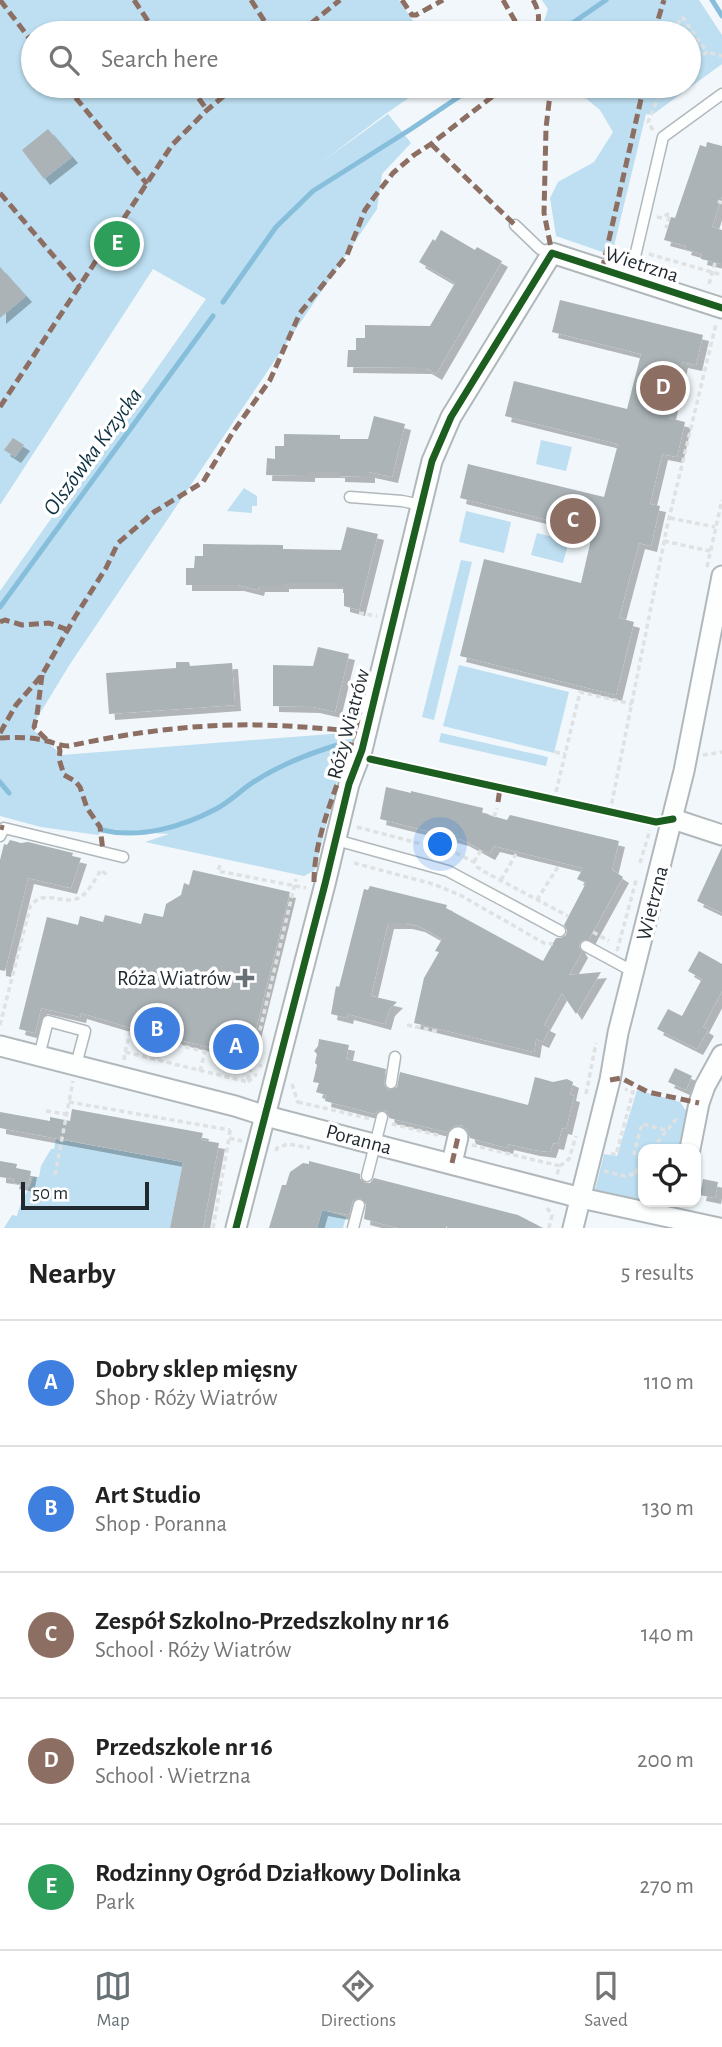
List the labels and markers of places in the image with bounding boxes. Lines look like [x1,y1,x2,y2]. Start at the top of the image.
pin: E [94,218,140,270]
pin: D [640,362,686,414]
pin: C [550,495,596,547]
place label: Róża Wiatrów [117,968,231,989]
marker: Róża Wiatrów [237,970,253,986]
pin: B [134,1004,180,1056]
pin: A [213,1021,259,1073]

